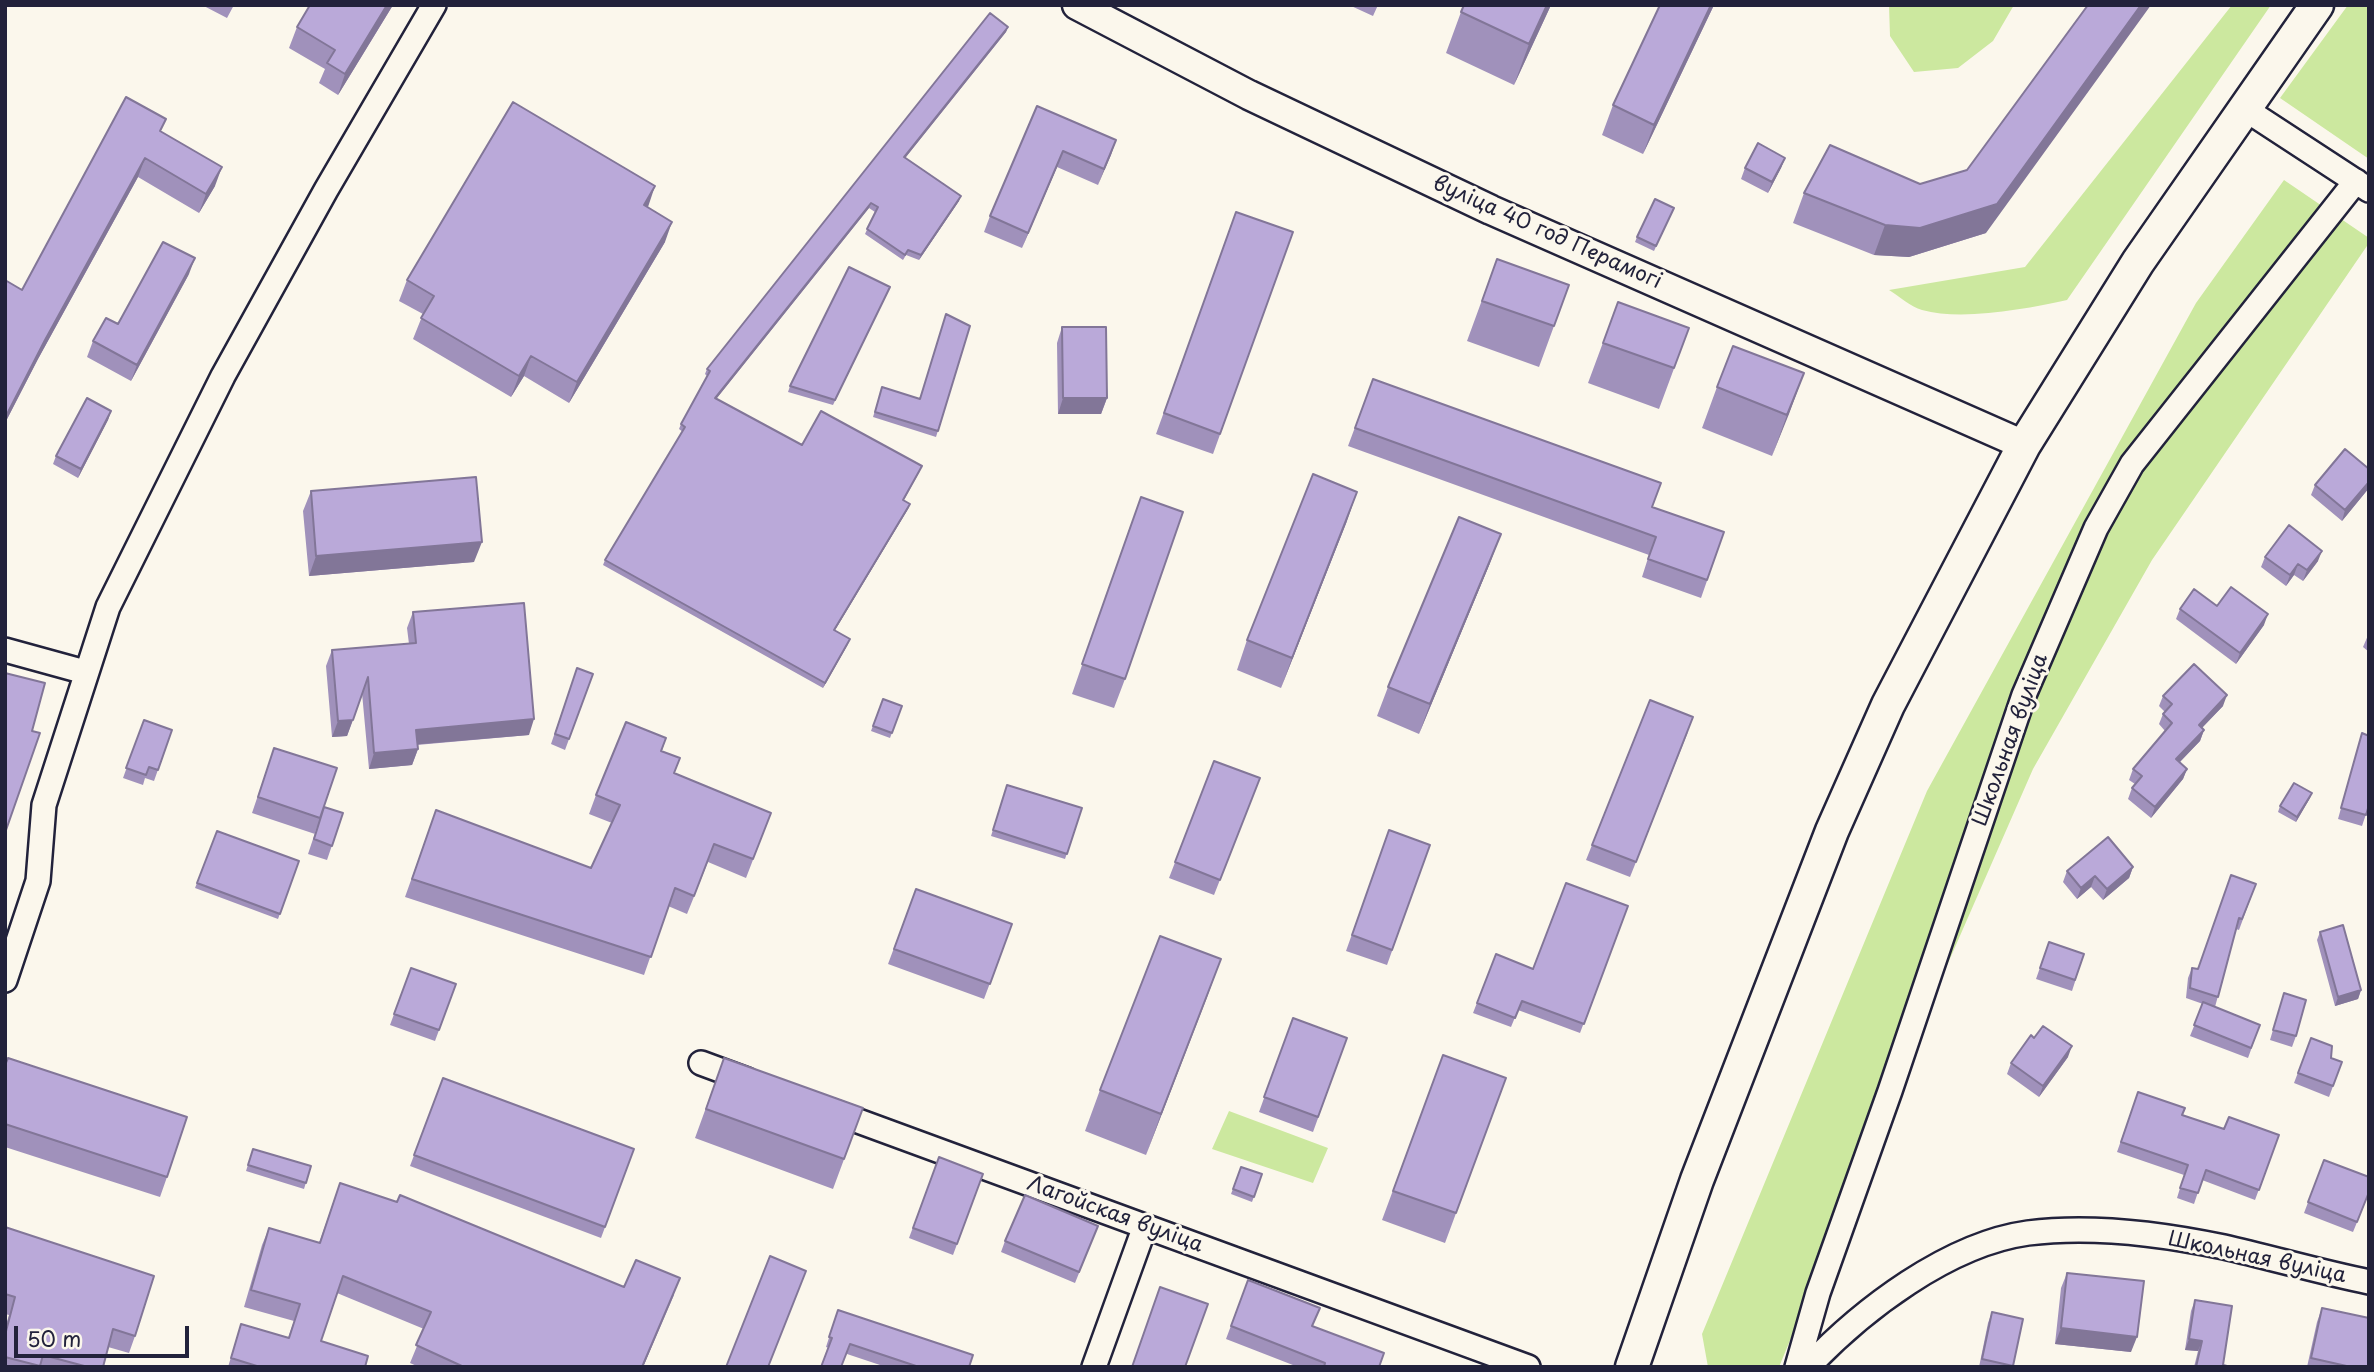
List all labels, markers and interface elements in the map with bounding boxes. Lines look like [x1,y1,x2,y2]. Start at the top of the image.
street label: вуліца 40 год Перамогі [1429,171,1665,295]
street label: Школьная вуліца [1968,650,2054,830]
street label: Лагойская вуліца [1024,1172,1206,1258]
street label: Школьная вуліца [2165,1227,2349,1289]
scale bar [18,1312,192,1356]
text: 50 m [27,1322,81,1354]

